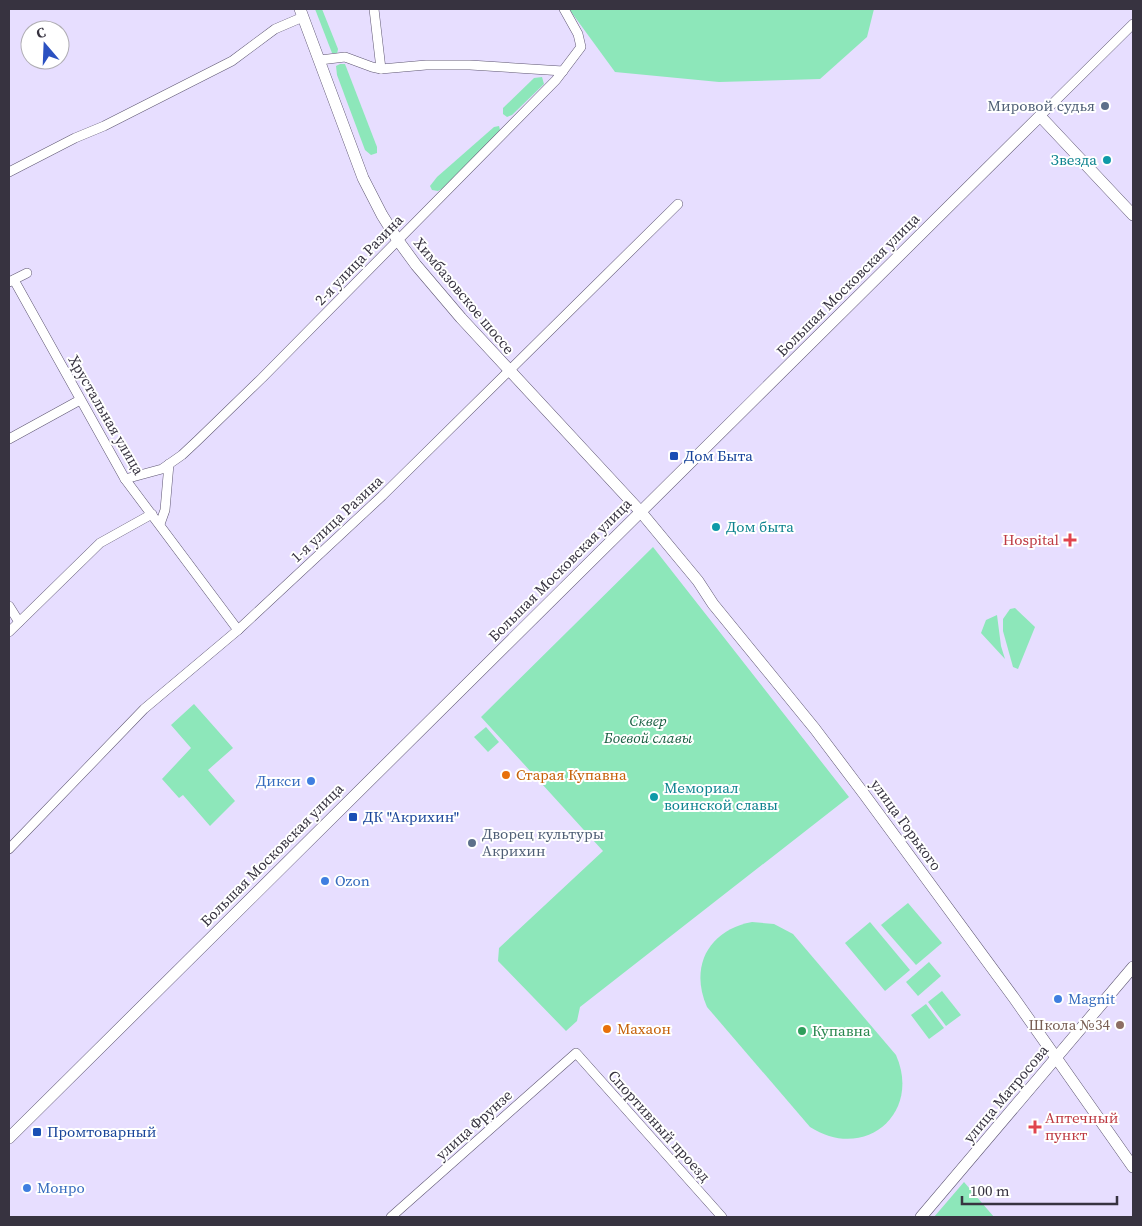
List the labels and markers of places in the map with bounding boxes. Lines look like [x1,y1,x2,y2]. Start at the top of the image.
place label: Мировой судья [988,95,1095,116]
marker: Мировой судья [1099,100,1111,112]
place label: Звезда [1051,149,1097,170]
marker: Звезда [1101,154,1113,166]
place label: Дом Быта [684,445,753,466]
marker: Дом Быта [668,450,680,462]
place label: Дом быта [726,516,794,537]
marker: Дом быта [710,521,722,533]
place label: Hospital [1003,529,1060,550]
marker: Hospital [1063,533,1077,547]
place label: Старая Купавна [516,764,627,785]
marker: Старая Купавна [500,769,512,781]
place label: Дикси [256,770,301,791]
marker: Дикси [305,775,317,787]
place label: Мемориал воинской славы [664,777,778,815]
marker: Мемориал воинской славы [648,791,660,803]
place label: ДК "Акрихин" [363,806,459,827]
marker: ДК "Акрихин" [347,811,359,823]
place label: Дворец культуры Акрихин [482,823,604,861]
marker: Дворец культуры Акрихин [466,837,478,849]
place label: Ozon [335,870,370,891]
marker: Ozon [319,875,331,887]
place label: Magnit [1068,988,1115,1009]
marker: Magnit [1052,993,1064,1005]
place label: Школа №34 [1029,1014,1110,1035]
place label: Махаон [617,1018,671,1039]
marker: Школа №34 [1114,1019,1126,1031]
place label: Купавна [812,1020,871,1041]
marker: Махаон [601,1023,613,1035]
marker: Купавна [796,1025,808,1037]
place label: Аптечный пункт [1045,1107,1119,1145]
place label: Промтоварный [47,1121,157,1142]
marker: Аптечный пункт [1029,1121,1041,1133]
marker: Промтоварный [31,1126,43,1138]
place label: Монро [37,1177,85,1198]
marker: Монро [21,1182,33,1194]

